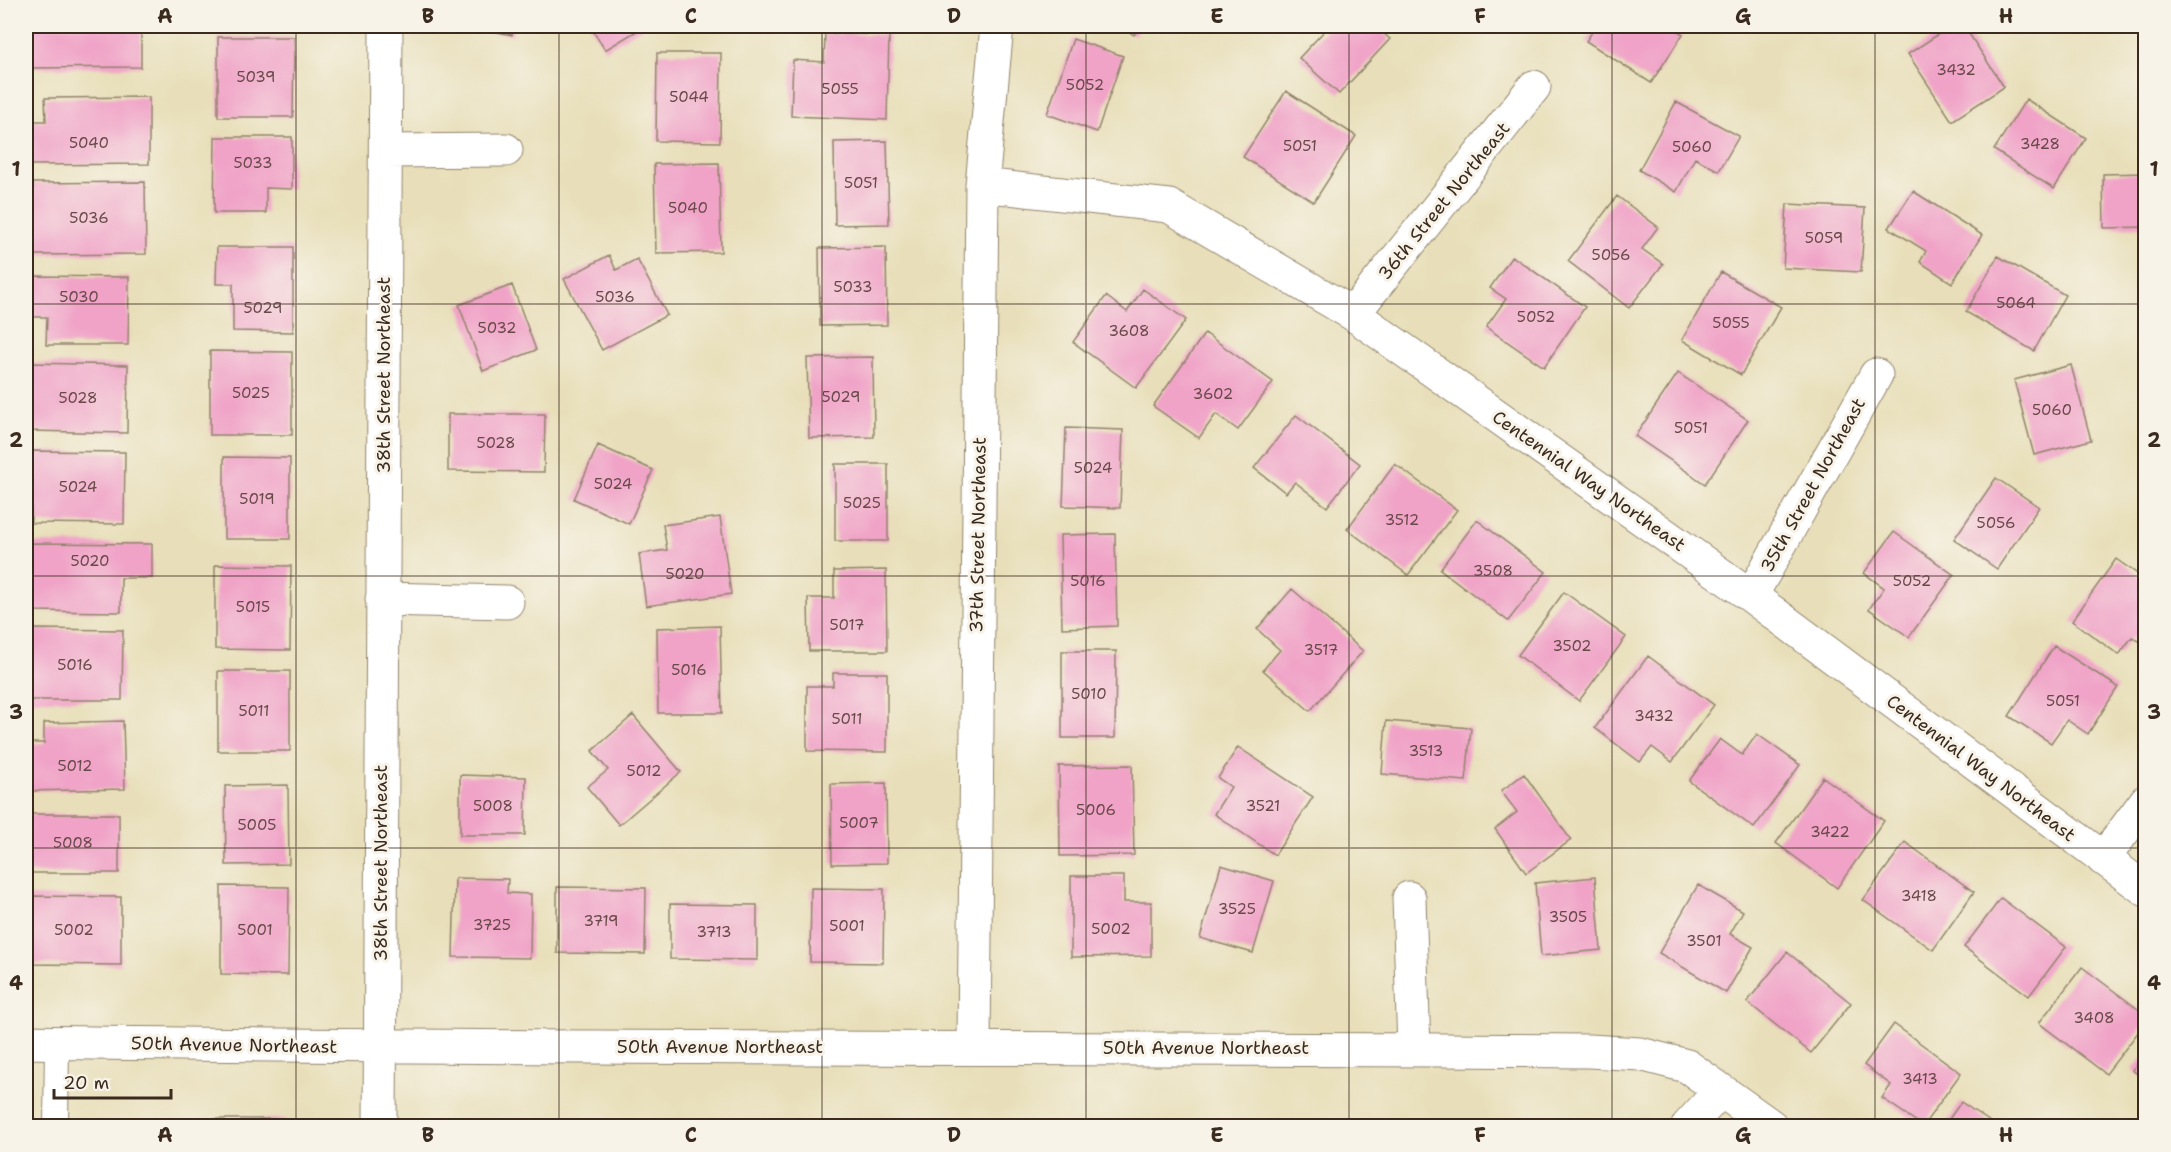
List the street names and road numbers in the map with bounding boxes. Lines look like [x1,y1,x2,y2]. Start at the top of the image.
street label: 36th Street Northeast [1373,117,1515,285]
street label: 38th Street Northeast [372,276,396,473]
street label: 35th Street Northeast [1755,394,1871,576]
street label: Centennial Way Northeast [1488,405,1690,557]
street label: 37th Street Northeast [964,437,992,633]
street label: Centennial Way Northeast [1882,689,2080,847]
street label: 38th Street Northeast [369,764,393,961]
street label: 50th Avenue Northeast [131,1031,338,1059]
street label: 50th Avenue Northeast [617,1035,823,1059]
street label: 50th Avenue Northeast [1103,1036,1309,1060]

